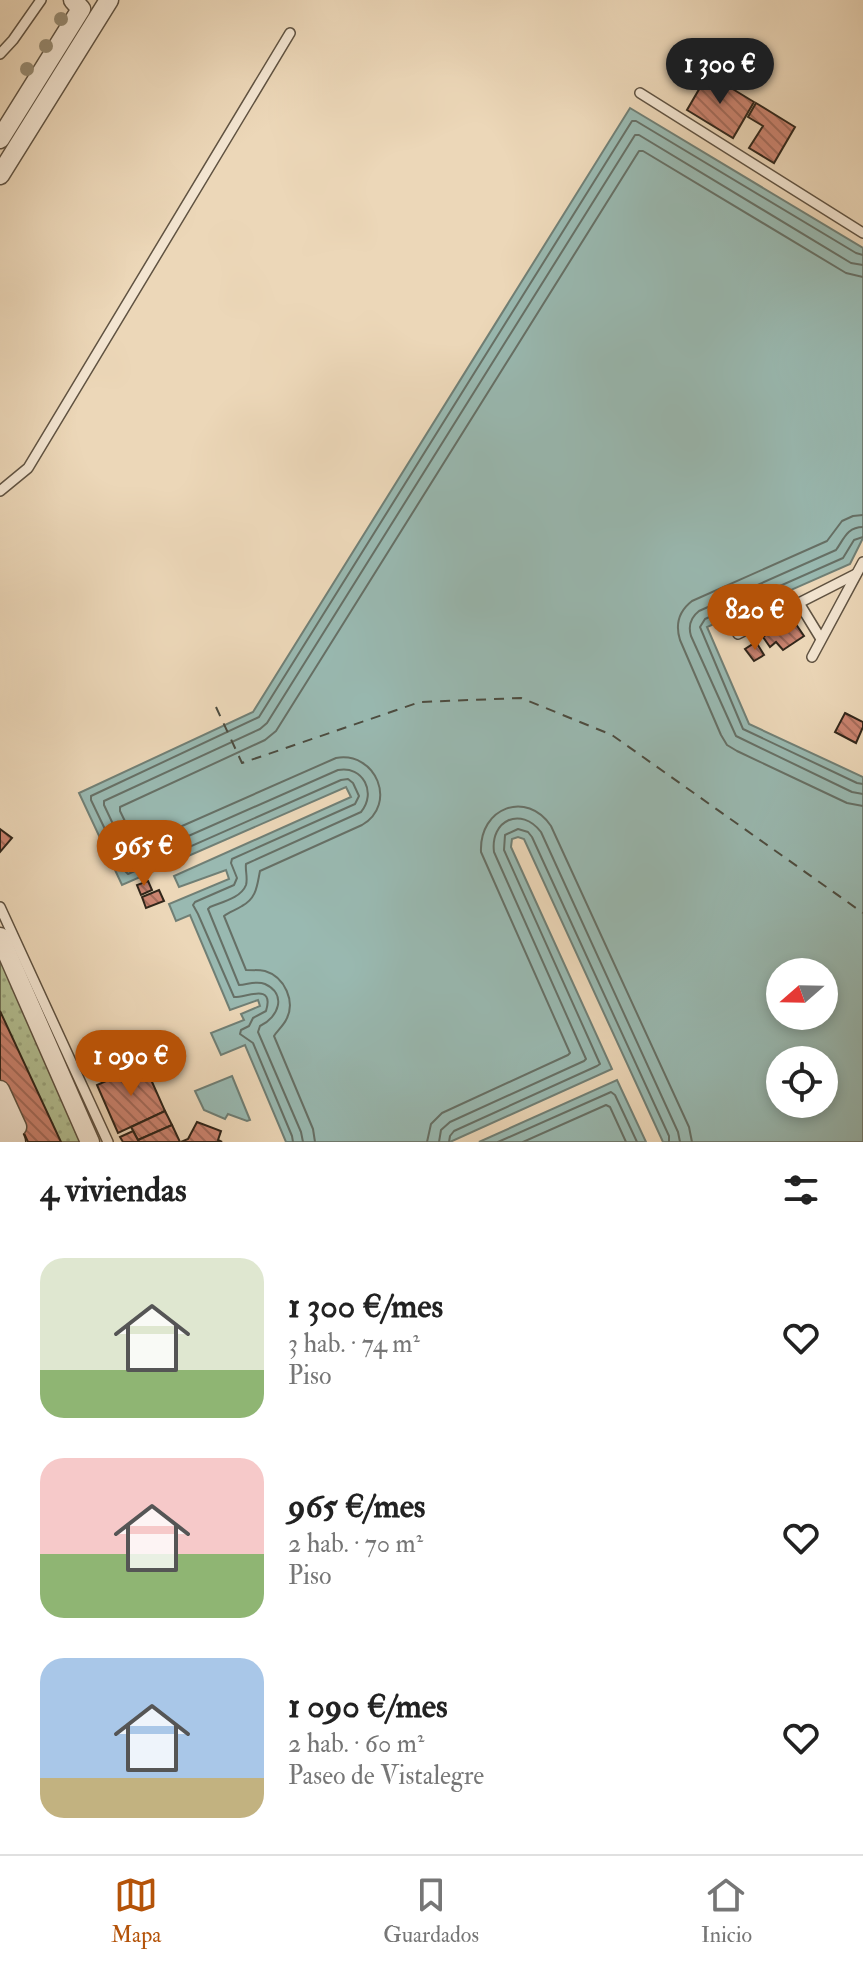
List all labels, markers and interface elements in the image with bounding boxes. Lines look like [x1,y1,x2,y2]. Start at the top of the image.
pin: 1 300 € [646,38,794,106]
text: 1 300 € [684,48,756,80]
pin: 820 € [699,584,811,652]
text: 820 € [725,594,785,626]
pin: 965 € [88,820,200,888]
text: 965 € [115,830,173,862]
north arrow [766,958,838,1030]
map controls [766,958,838,1118]
pin: 1 090 € [57,1030,205,1098]
text: 1 090 € [93,1040,169,1072]
button: locate [766,1046,838,1118]
icon: filters [779,1168,823,1212]
text: 4 viviendas [40,1169,187,1212]
text: 1 300 €/mes [288,1285,443,1328]
icon: home [104,1290,200,1386]
icon: heart [779,1316,823,1360]
text: 3 hab. · 74 m² [288,1328,420,1360]
text: Piso [288,1360,331,1392]
text: 965 €/mes [288,1485,426,1528]
icon: home [104,1490,200,1586]
icon: heart [779,1516,823,1560]
text: 2 hab. · 70 m² [288,1528,423,1560]
text: Piso [288,1560,331,1592]
text: 1 090 €/mes [288,1685,448,1728]
icon: home [104,1690,200,1786]
icon: heart [779,1716,823,1760]
text: 2 hab. · 60 m² [288,1728,424,1760]
text: Paseo de Vistalegre [288,1760,484,1792]
tab: Mapa [111,1873,161,1949]
tab: Guardados [383,1873,479,1949]
tab: Inicio [701,1873,752,1949]

